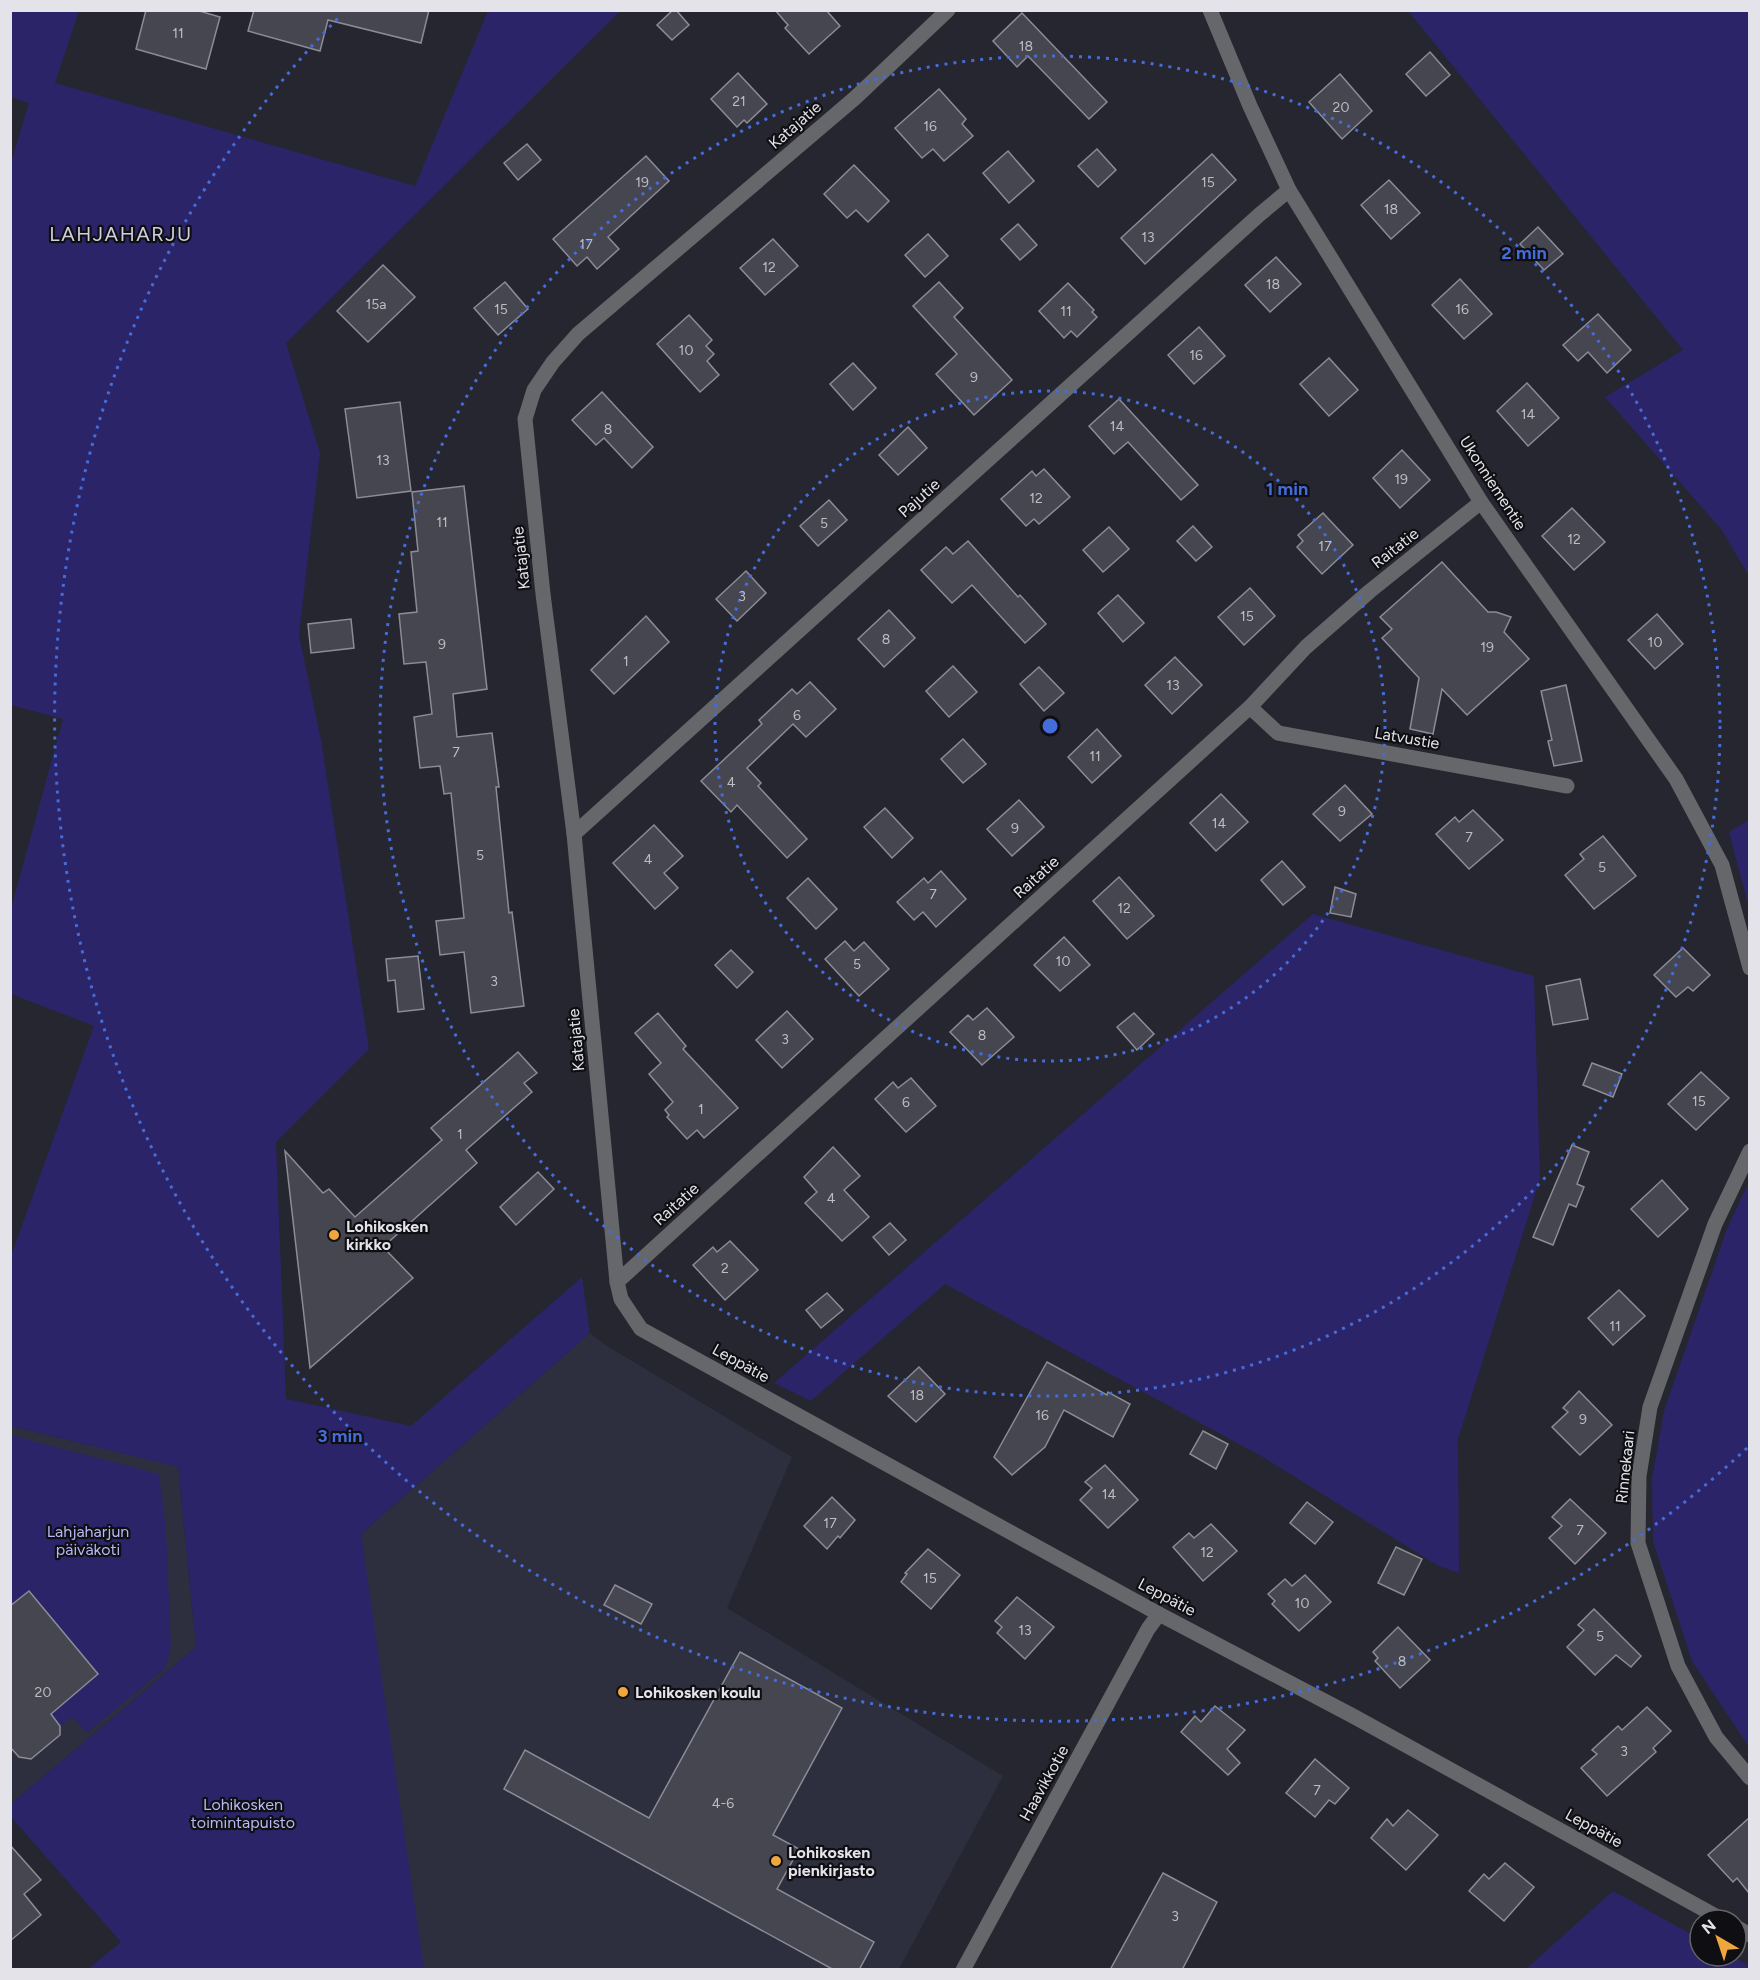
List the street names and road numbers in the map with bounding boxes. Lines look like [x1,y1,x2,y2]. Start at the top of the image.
street label: Katajatie [765,97,825,153]
street label: Ukonniementie [1456,432,1531,534]
street label: Pajutie [894,474,944,521]
street label: Raitatie [1368,524,1423,572]
street label: Katajatie [508,525,534,590]
street label: Latvustie [1373,723,1441,753]
street label: Raitatie [1009,852,1063,902]
street label: Katajatie [564,1008,588,1072]
street label: Raitatie [649,1179,703,1229]
street label: Leppätie [709,1340,773,1387]
street label: Rinnekaari [1612,1430,1638,1504]
street label: Leppätie [1135,1574,1199,1620]
street label: Haavikkotie [1015,1742,1073,1824]
street label: Leppätie [1562,1805,1626,1852]

